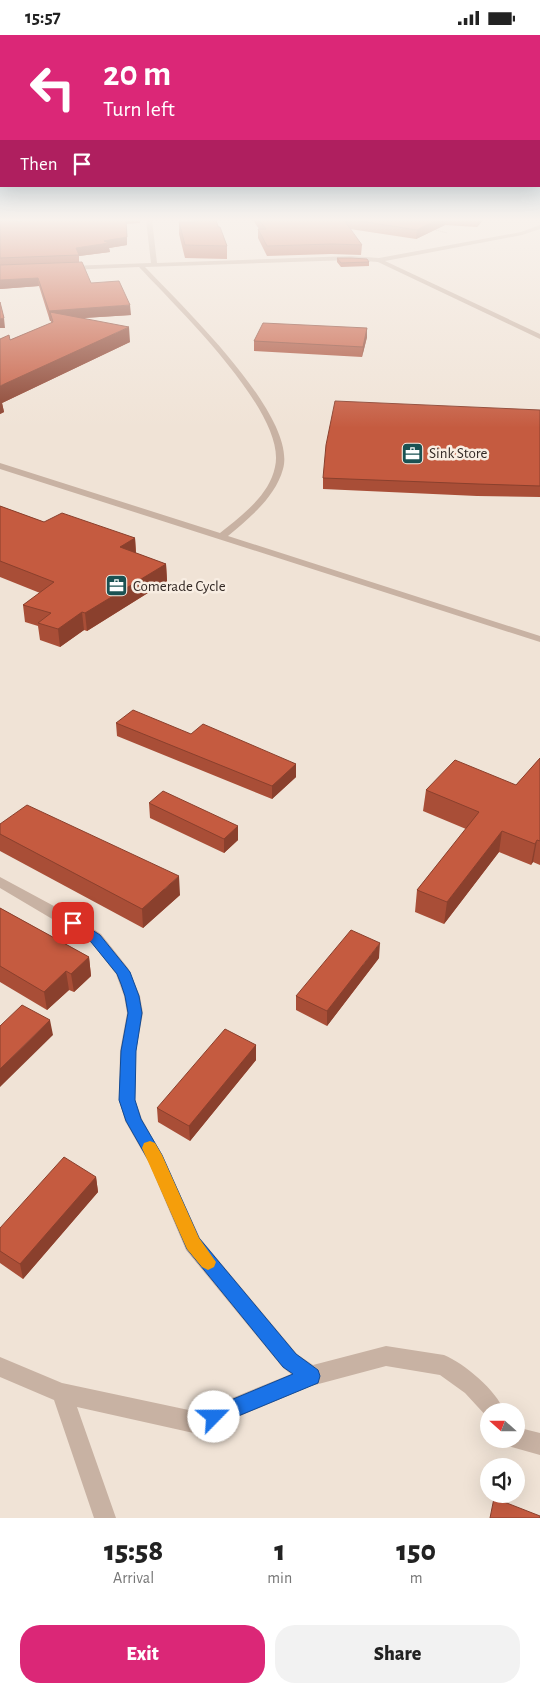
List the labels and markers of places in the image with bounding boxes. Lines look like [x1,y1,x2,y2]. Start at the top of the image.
office icon: Sink Store [401,441,425,465]
place label: Sink Store [429,446,487,461]
office icon: Comerade Cycle [105,574,129,598]
place label: Comerade Cycle [133,579,226,594]
pin [52,902,94,944]

